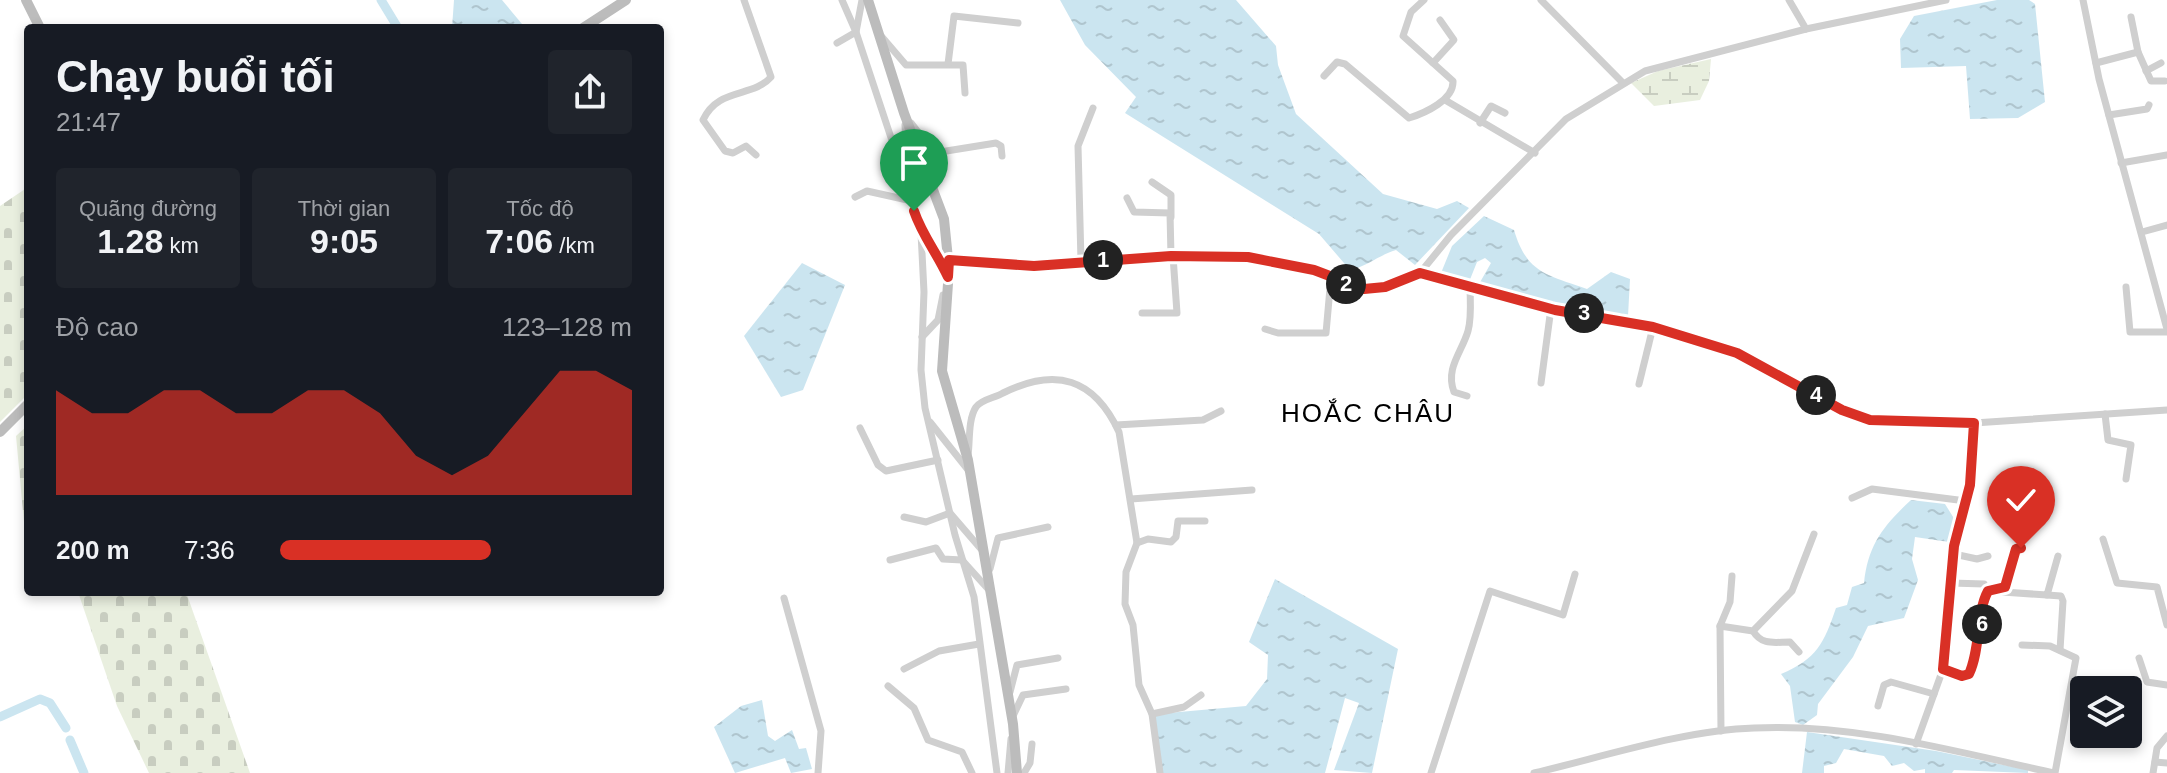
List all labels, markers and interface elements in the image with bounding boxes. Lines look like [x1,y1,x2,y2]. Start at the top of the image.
button: share [548,50,632,134]
text: Chạy buổi tối [56,52,335,101]
text: 21:47 [56,107,121,137]
pin [880,129,948,211]
icon: arrive [892,141,936,185]
text: Quãng đường [79,196,217,221]
text: Thời gian [298,196,390,221]
text: Tốc độ [506,196,574,221]
text: 1.28 [97,222,163,260]
text: 9:05 [310,222,378,260]
text: 7:06 [485,222,553,260]
text: km [163,233,199,258]
text: /km [553,233,595,258]
pin: 1 [1083,240,1123,280]
text: 1 [1097,247,1109,272]
pin: 2 [1326,264,1366,304]
text: 2 [1340,271,1352,296]
pin: 3 [1564,293,1604,333]
text: 3 [1578,300,1590,325]
text: Độ cao [56,312,138,342]
text: 123–128 m [502,312,632,342]
pin: 4 [1796,375,1836,415]
text: 4 [1810,382,1822,407]
district label: HOẮC CHÂU [1281,398,1455,428]
pin [1987,466,2055,548]
icon: check [1999,478,2043,522]
text: 200 m [56,535,130,565]
text: 7:36 [184,535,235,565]
pin: 6 [1962,604,2002,644]
text: 6 [1976,611,1988,636]
map controls [2070,676,2142,748]
button: layers [2070,676,2142,748]

